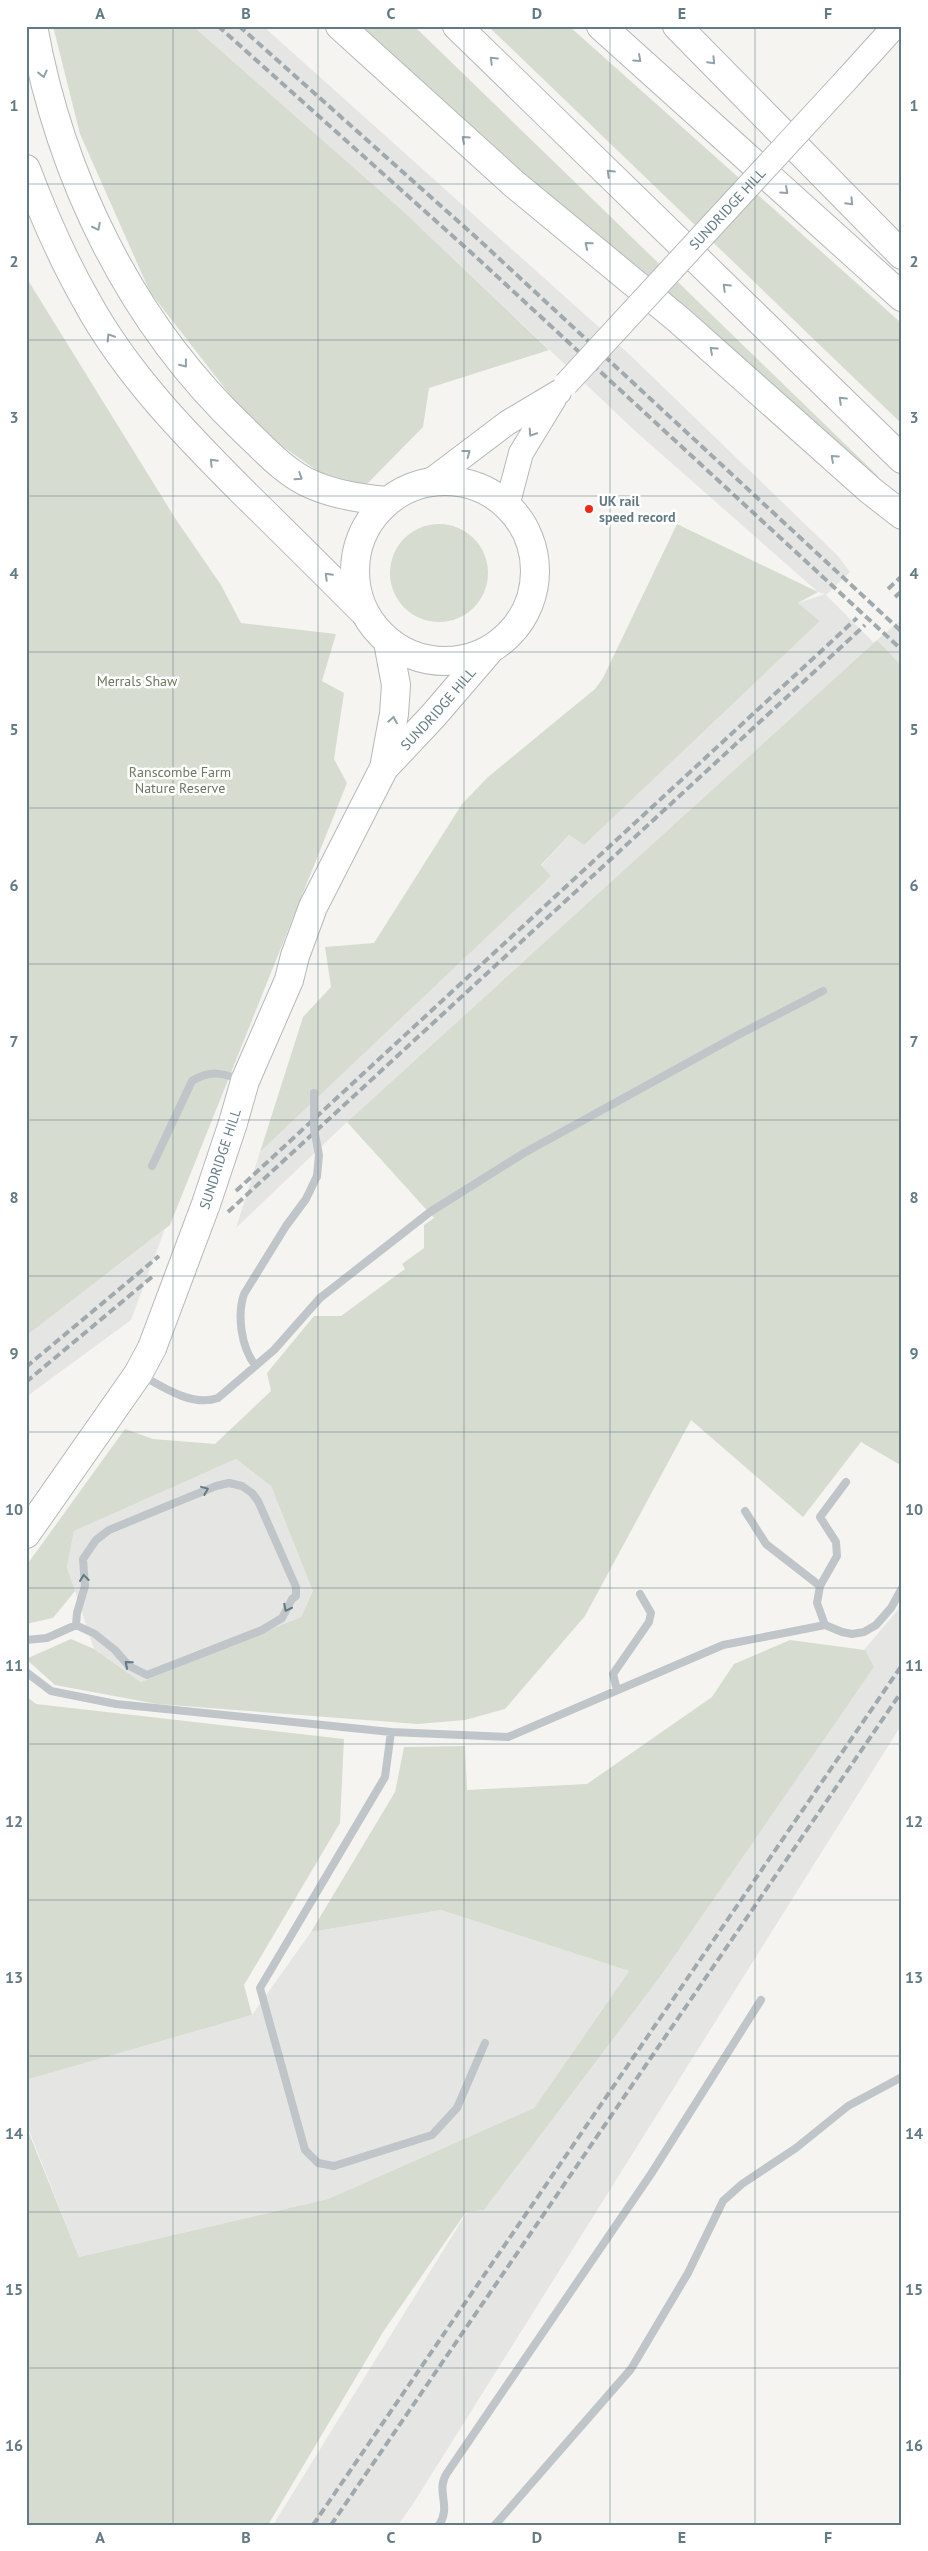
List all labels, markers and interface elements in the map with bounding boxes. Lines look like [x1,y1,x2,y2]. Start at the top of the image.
text: A [95,3,105,23]
text: B [241,3,251,23]
text: C [387,3,396,23]
text: D [532,3,542,23]
text: E [678,3,686,23]
text: F [824,3,832,23]
one-way arrow [632,53,641,62]
one-way arrow [706,55,715,64]
one-way arrow [489,57,498,66]
one-way arrow [37,69,48,78]
text: 1 [9,95,19,115]
text: 1 [909,95,919,115]
one-way arrow [461,136,470,145]
street label: SUNDRIDGE HILL [685,164,769,254]
one-way arrow [607,170,616,179]
one-way arrow [779,185,788,194]
one-way arrow [844,196,853,205]
one-way arrow [91,222,101,231]
one-way arrow [585,241,594,250]
text: 2 [9,251,19,271]
text: 2 [909,251,919,271]
one-way arrow [723,284,732,293]
one-way arrow [106,333,116,342]
one-way arrow [709,346,718,355]
one-way arrow [178,358,186,367]
one-way arrow [839,397,848,406]
text: 3 [9,407,19,427]
text: 3 [909,407,919,427]
one-way arrow [529,428,538,437]
one-way arrow [461,450,471,459]
one-way arrow [830,455,839,464]
one-way arrow [210,458,219,467]
one-way arrow [294,471,303,480]
place label: UK rail speed record [599,492,675,526]
marker: UK rail speed record [583,503,595,515]
text: 4 [9,563,19,583]
text: 4 [909,563,919,583]
one-way arrow [325,573,334,582]
street label: SUNDRIDGE HILL [396,664,479,754]
park label: Merrals Shaw [97,672,178,690]
one-way arrow [388,715,398,724]
text: 5 [9,719,19,739]
text: 5 [909,719,919,739]
park label: Ranscombe Farm Nature Reserve [129,763,231,797]
text: 6 [9,875,19,895]
text: 6 [909,875,919,895]
text: 7 [9,1031,19,1051]
text: 7 [909,1031,919,1051]
street label: SUNDRIDGE HILL [195,1107,245,1211]
text: 8 [9,1187,19,1207]
text: 8 [909,1187,919,1207]
text: 9 [9,1343,19,1363]
text: 9 [909,1343,919,1363]
one-way arrow [200,1486,209,1497]
text: 10 [5,1499,23,1519]
text: 10 [905,1499,923,1519]
one-way arrow [79,1574,90,1582]
one-way arrow [283,1603,293,1612]
text: 11 [5,1655,23,1675]
text: 11 [905,1655,923,1675]
one-way arrow [125,1661,134,1670]
text: 12 [5,1811,23,1831]
text: 12 [905,1811,923,1831]
text: 13 [5,1967,23,1987]
text: 13 [905,1967,923,1987]
text: 14 [5,2123,23,2143]
text: 14 [905,2123,923,2143]
text: 15 [5,2279,23,2299]
text: 15 [905,2279,923,2299]
text: 16 [5,2435,23,2455]
text: 16 [905,2435,923,2455]
text: A [95,2527,105,2547]
text: B [241,2527,251,2547]
text: C [387,2527,396,2547]
text: D [532,2527,542,2547]
text: E [678,2527,686,2547]
text: F [824,2527,832,2547]

